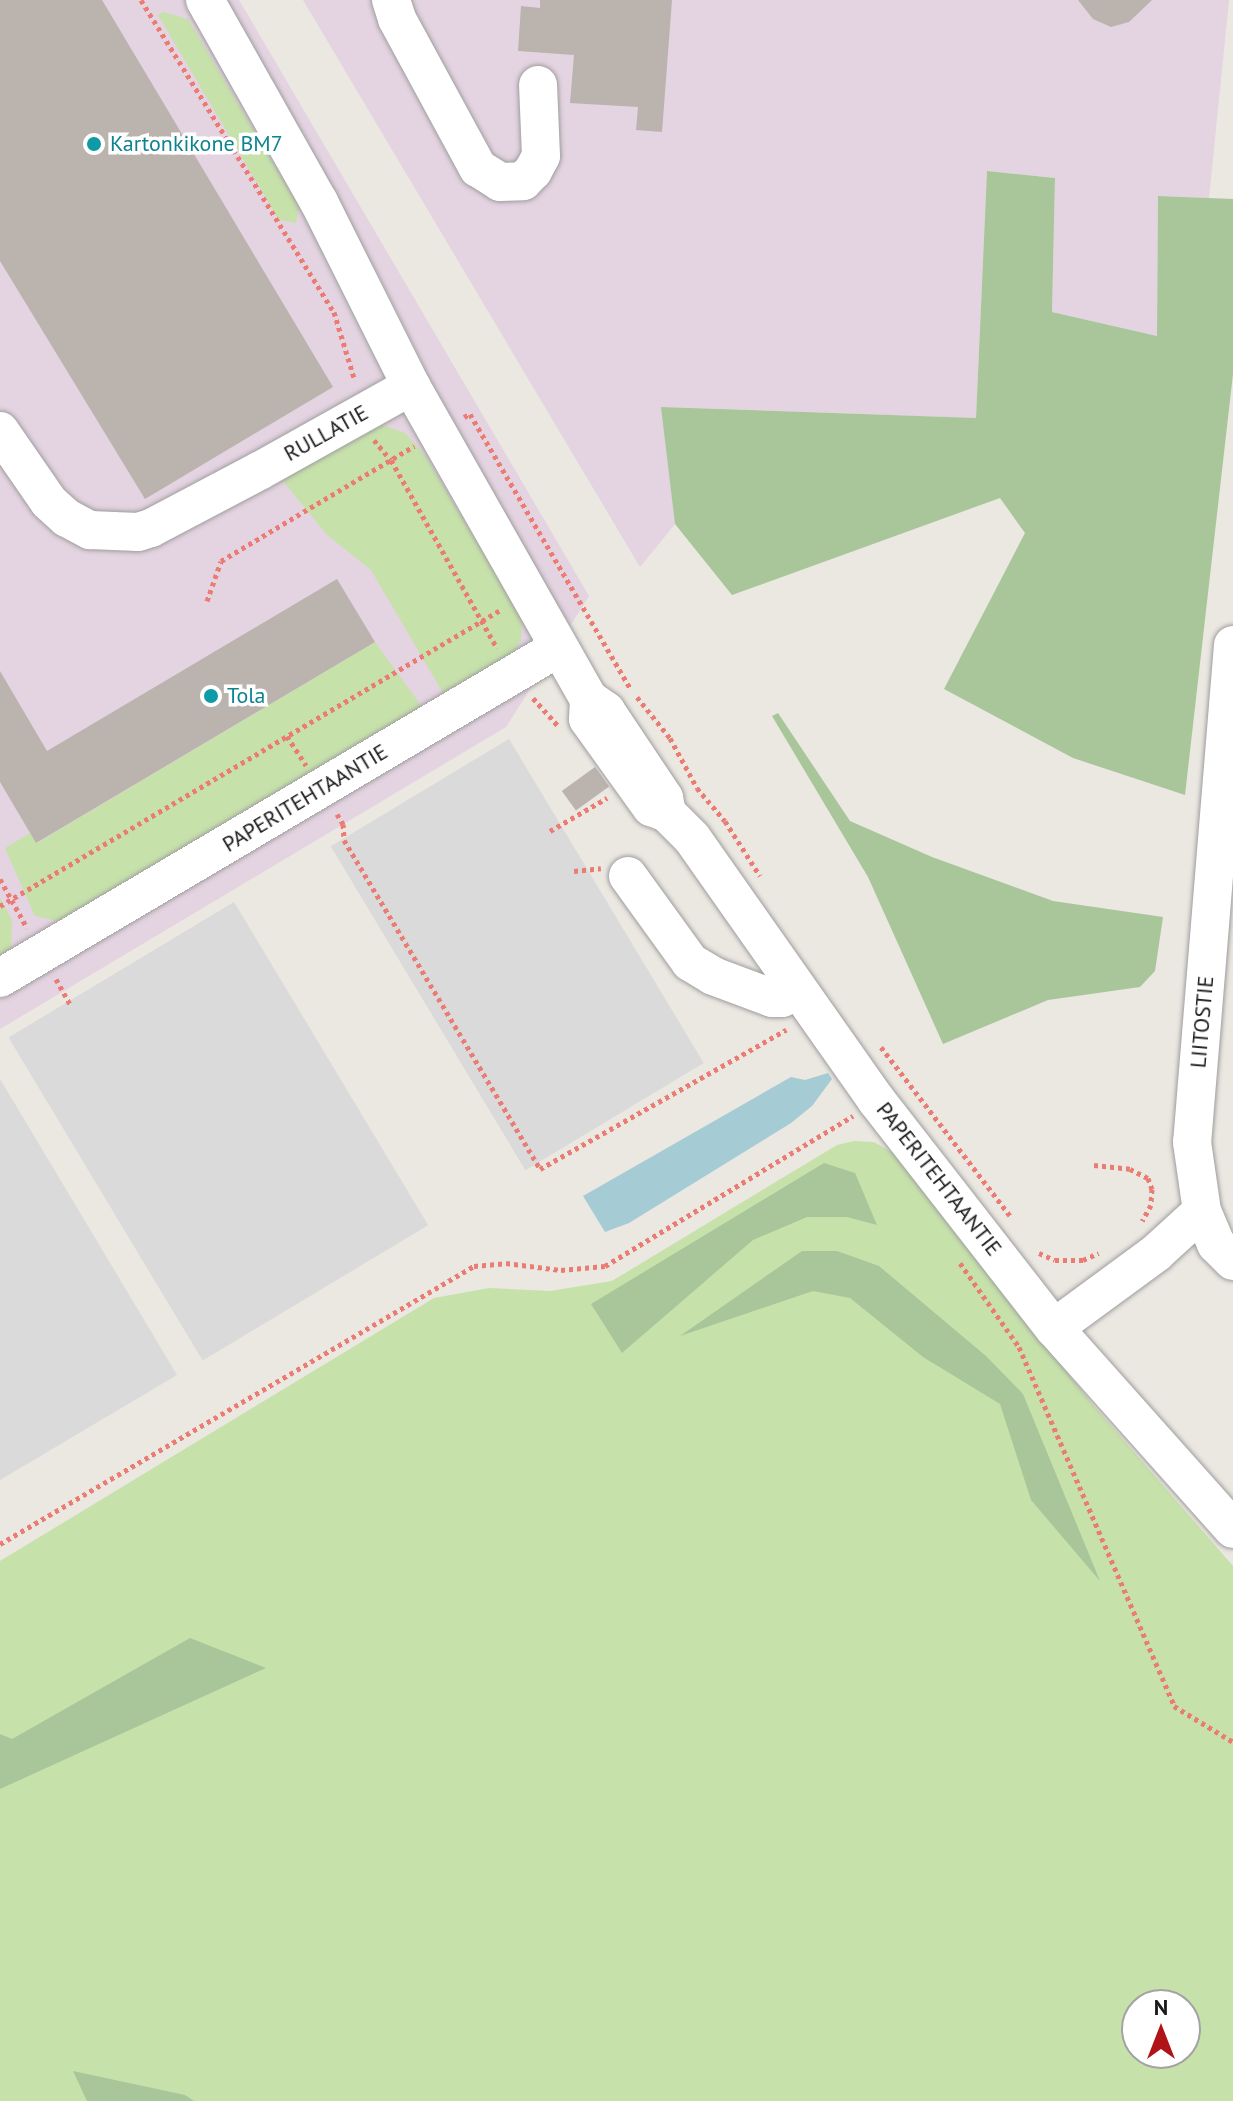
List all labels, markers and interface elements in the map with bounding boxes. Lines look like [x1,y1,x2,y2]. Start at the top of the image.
place label: Kartonkikone BM7 [110,131,283,157]
marker: Kartonkikone BM7 [85,135,103,153]
street label: RULLATIE [279,399,373,467]
place label: Tola [227,683,266,709]
marker: Tola [202,687,220,705]
street label: PAPERITEHTAANTIE [218,738,392,858]
street label: LIITOSTIE [1185,975,1219,1069]
street label: PAPERITEHTAANTIE [871,1097,1007,1261]
north arrow [1121,1989,1201,2069]
text: N [1154,1993,1168,2021]

